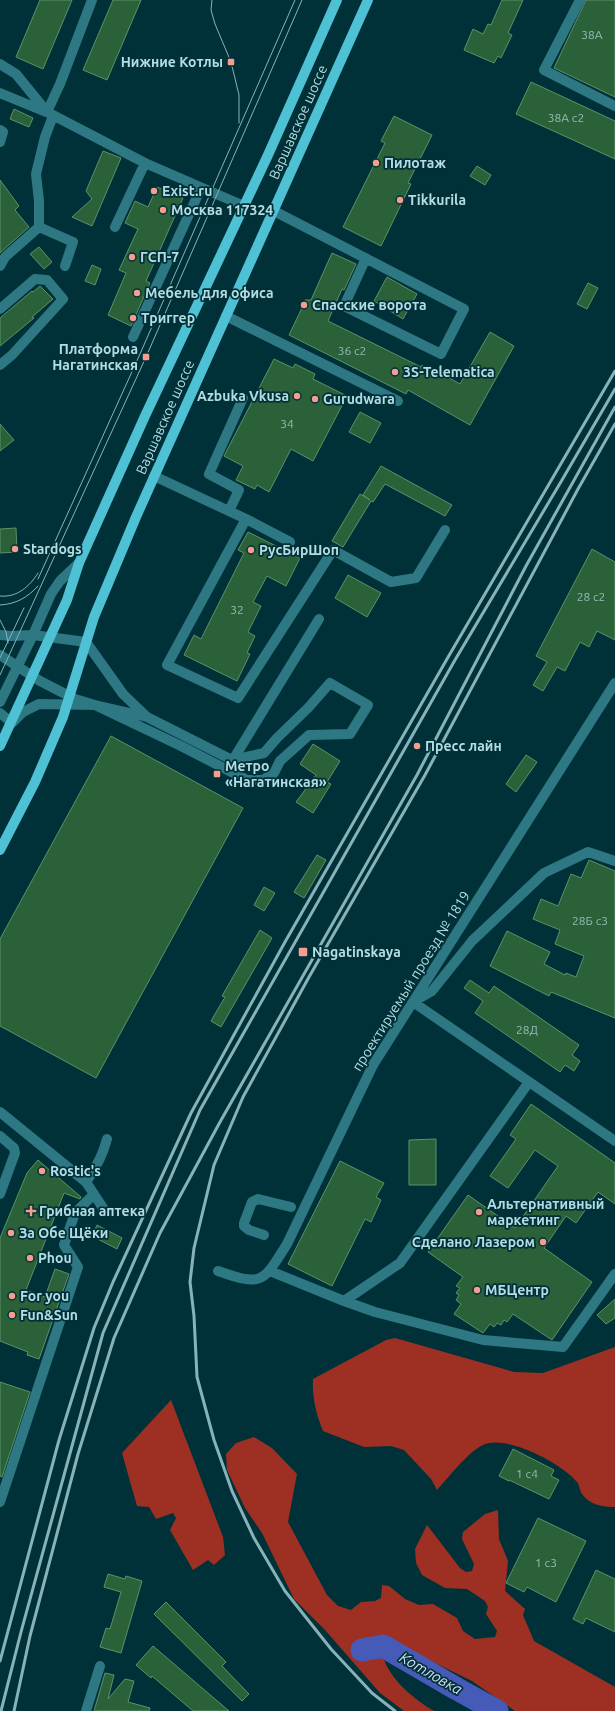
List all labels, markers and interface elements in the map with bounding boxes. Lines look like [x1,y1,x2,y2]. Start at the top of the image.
house number: 38А [581,28,603,41]
place label: Нижние Котлы [121,54,223,70]
marker: Нижние Котлы [226,57,236,67]
street label: Варшавское шоссе [266,62,330,182]
house number: 38А с2 [548,111,584,124]
place label: Пилотаж [384,155,446,171]
marker: Пилотаж [371,158,381,168]
place label: Exist.ru [162,183,212,199]
marker: Exist.ru [149,186,159,196]
place label: Tikkurila [408,192,466,208]
marker: Tikkurila [395,195,405,205]
place label: Москва 117324 [171,202,273,218]
marker: Москва 117324 [158,205,168,215]
place label: ГСП-7 [140,249,179,265]
marker: ГСП-7 [127,252,137,262]
place label: Мебель для офиса [145,285,274,301]
marker: Мебель для офиса [132,288,142,298]
place label: Спасские ворота [312,297,427,313]
marker: Спасские ворота [299,300,309,310]
place label: Триггер [141,310,195,326]
marker: Триггер [128,313,138,323]
place label: Платформа Нагатинская [52,341,138,373]
house number: 36 с2 [338,344,366,357]
marker: Платформа Нагатинская [141,352,151,362]
street label: Варшавское шоссе [133,357,197,477]
place label: 3S-Telematica [403,364,495,380]
marker: 3S-Telematica [390,367,400,377]
place label: Azbuka Vkusa [197,388,289,404]
marker: Azbuka Vkusa [292,391,302,401]
place label: Gurudwara [323,391,395,407]
marker: Gurudwara [310,394,320,404]
house number: 34 [280,417,294,430]
place label: Stardogs [23,541,82,557]
place label: РусБирШоп [259,542,339,558]
marker: Stardogs [10,544,20,554]
marker: РусБирШоп [246,545,256,555]
house number: 28 с2 [577,590,605,603]
house number: 32 [230,603,244,616]
place label: Пресс лайн [425,738,502,754]
marker: Пресс лайн [412,741,422,751]
place label: Метро «Нагатинская» [225,758,327,790]
marker: Метро «Нагатинская» [212,769,222,779]
street label: проектируемый проезд № 1819 [349,888,473,1074]
house number: 28Б с3 [572,914,608,927]
place label: Nagatinskaya [312,944,401,960]
marker: Nagatinskaya [297,946,309,958]
house number: 28Д [516,1023,538,1036]
place label: Rostic's [50,1163,101,1179]
marker: Rostic's [37,1166,47,1176]
place label: Альтернативный маркетинг [487,1196,604,1228]
place label: Грибная аптека [39,1203,145,1219]
marker: Грибная аптека [26,1206,36,1216]
marker: Альтернативный маркетинг [474,1207,484,1217]
place label: За Обе Щёки [19,1225,108,1241]
marker: За Обе Щёки [6,1228,16,1238]
place label: Сделано Лазером [412,1234,535,1250]
marker: Сделано Лазером [538,1237,548,1247]
place label: Phou [38,1250,72,1266]
marker: Phou [25,1253,35,1263]
place label: МБЦентр [485,1282,549,1298]
marker: МБЦентр [472,1285,482,1295]
place label: For you [20,1288,69,1304]
marker: For you [7,1291,17,1301]
place label: Fun&Sun [20,1307,78,1323]
marker: Fun&Sun [7,1310,17,1320]
house number: 1 с4 [516,1467,538,1480]
house number: 1 с3 [535,1556,557,1569]
water label: Котловка [397,1648,465,1698]

